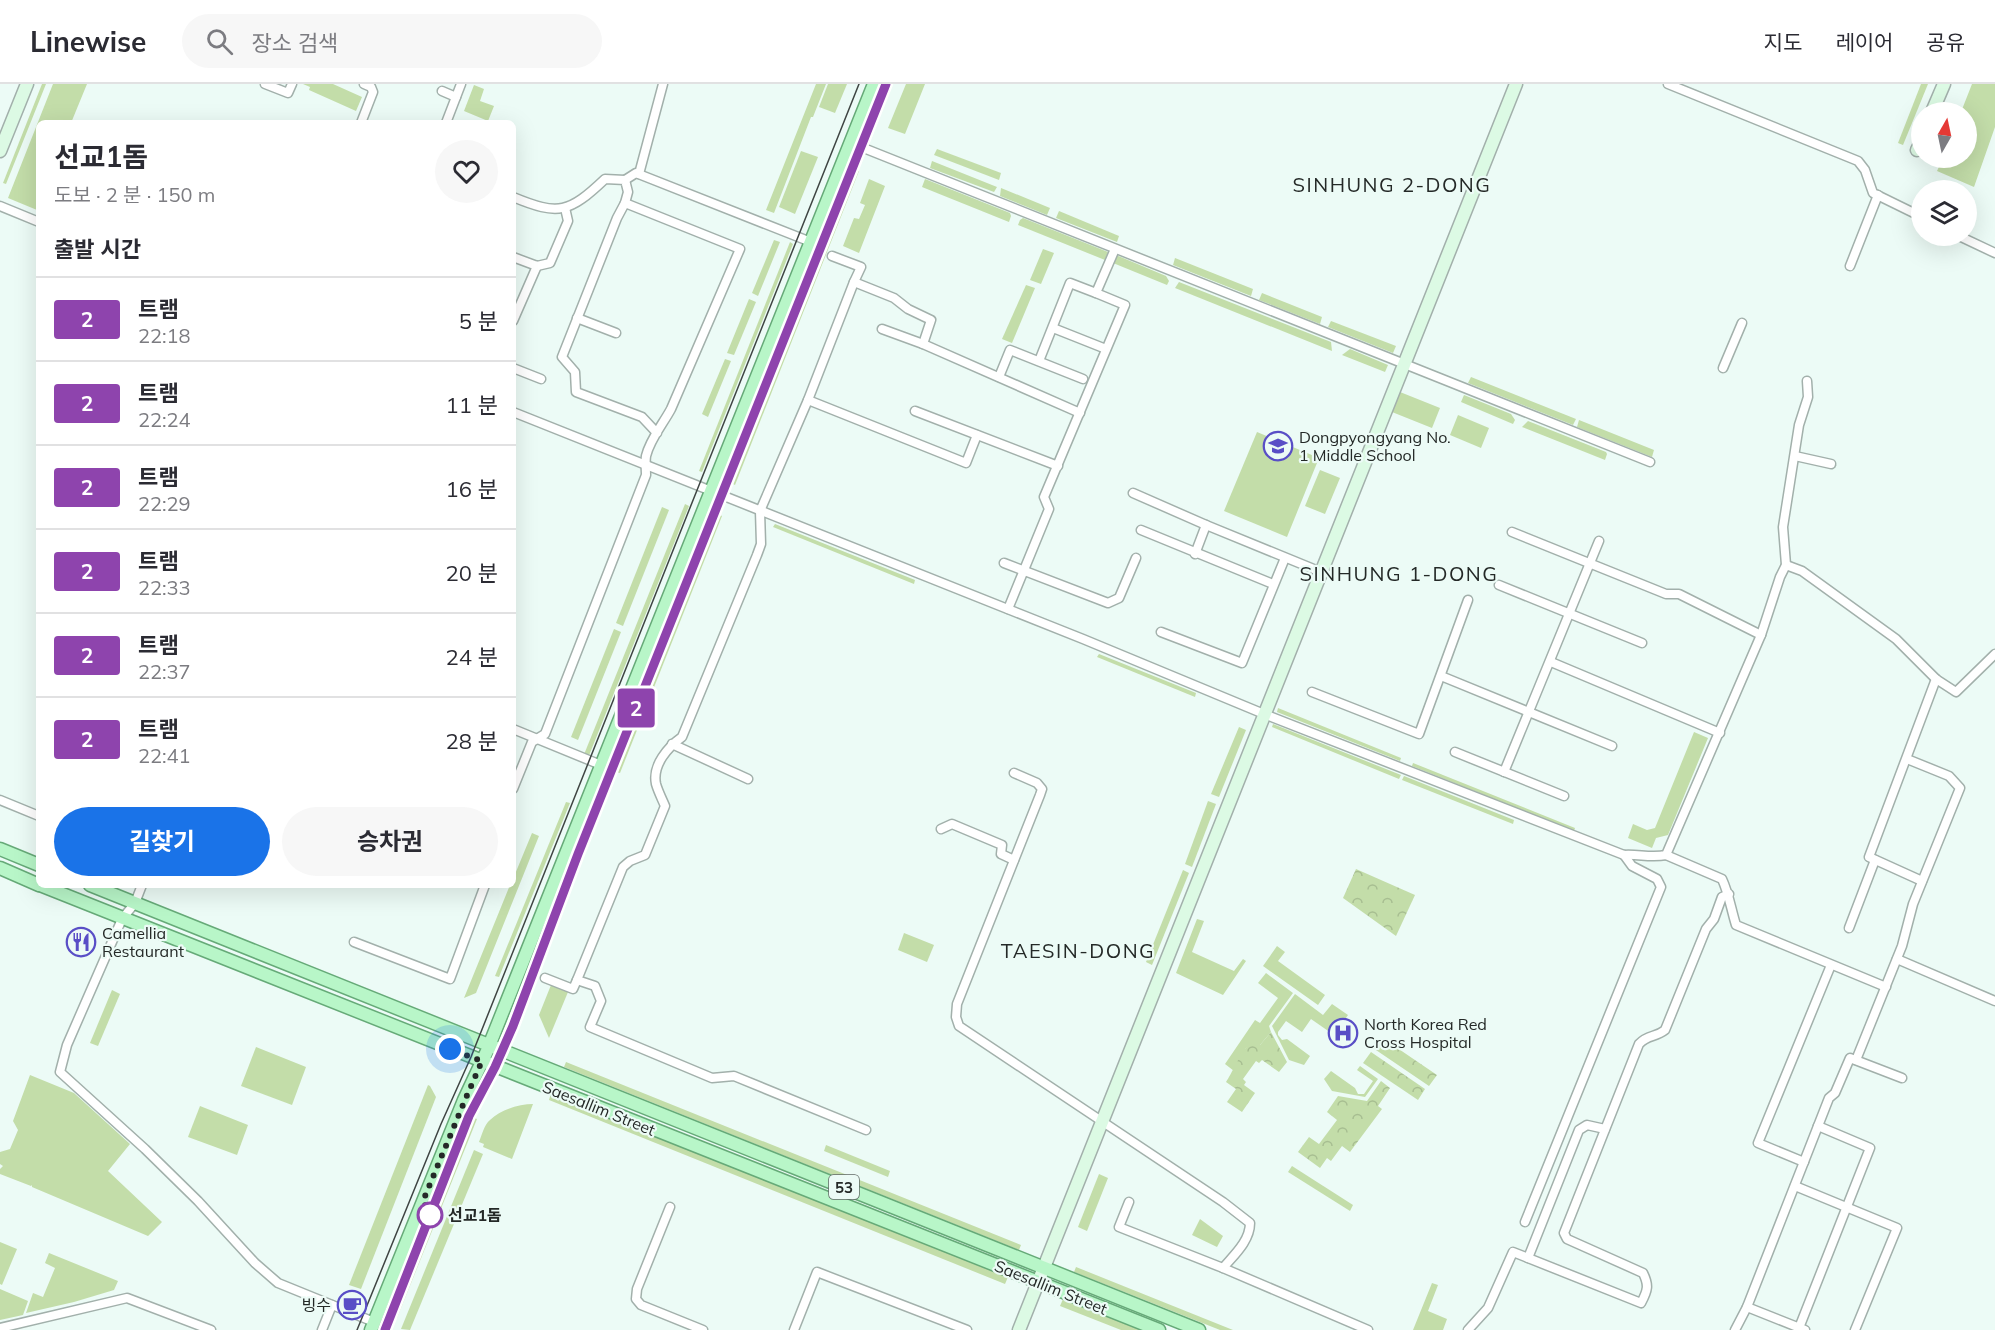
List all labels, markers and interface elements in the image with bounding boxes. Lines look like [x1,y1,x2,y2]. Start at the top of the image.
search box [182,14,602,68]
text: Linewise [30,24,146,59]
icon: search [203,25,236,58]
text: 장소 검색 [251,29,338,57]
text: 지도 [1764,29,1802,55]
text: 레이어 [1835,29,1893,55]
text: 공유 [1926,29,1965,55]
north arrow [1911,102,1977,168]
map controls [1911,102,1977,246]
text: 선교1돔 [54,139,148,174]
button: heart [435,140,498,203]
district label: SINHUNG 2-DONG [1293,172,1491,197]
button: layers [1911,180,1977,246]
text: 도보 · 2 분 · 150 m [54,182,215,207]
text: 출발 시간 [54,235,141,263]
text: 트램 [138,295,178,323]
text: 2 [81,306,93,332]
text: 5 분 [459,307,498,335]
text: 22:18 [138,323,191,348]
text: 트램 [138,379,178,407]
text: 2 [81,390,93,416]
text: 11 분 [446,391,498,419]
text: 22:24 [138,407,191,432]
place label: Dongpyongyang No. 1 Middle School [1299,427,1451,465]
school or university icon: Dongpyongyang No. 1 Middle School [1262,430,1294,462]
text: 트램 [138,463,178,491]
text: 2 [81,474,93,500]
text: 16 분 [446,475,498,503]
text: 22:29 [138,491,191,516]
text: 트램 [138,547,178,575]
text: 2 [81,558,93,584]
text: 20 분 [446,559,498,587]
district label: SINHUNG 1-DONG [1300,561,1498,586]
text: 22:33 [138,575,191,600]
text: 트램 [138,631,178,659]
text: 2 [81,642,93,668]
text: 24 분 [446,643,498,671]
text: 22:37 [138,659,191,684]
line badge: 2 [616,688,656,728]
text: 2 [630,695,642,721]
text: 트램 [138,715,178,743]
text: 2 [81,726,93,752]
text: 28 분 [446,727,498,755]
text: 22:41 [138,743,191,768]
button: 길찾기 [54,807,270,876]
button: 승차권 [282,807,498,876]
place label: Camellia Restaurant [102,923,185,961]
restaurant icon: Camellia Restaurant [65,926,97,958]
district label: TAESIN-DONG [1001,938,1155,963]
place label: North Korea Red Cross Hospital [1364,1014,1487,1052]
hospital icon: North Korea Red Cross Hospital [1327,1017,1359,1049]
your location [435,1034,465,1064]
street label: Saesallim Street [540,1076,659,1140]
road number: 53 [829,1175,859,1199]
marker: 선교1돔 [417,1202,443,1228]
place label: 선교1돔 [448,1205,502,1225]
street label: Saesallim Street [992,1255,1111,1319]
cafe icon: 빙수 [336,1289,368,1321]
place label: 빙수 [302,1295,331,1315]

